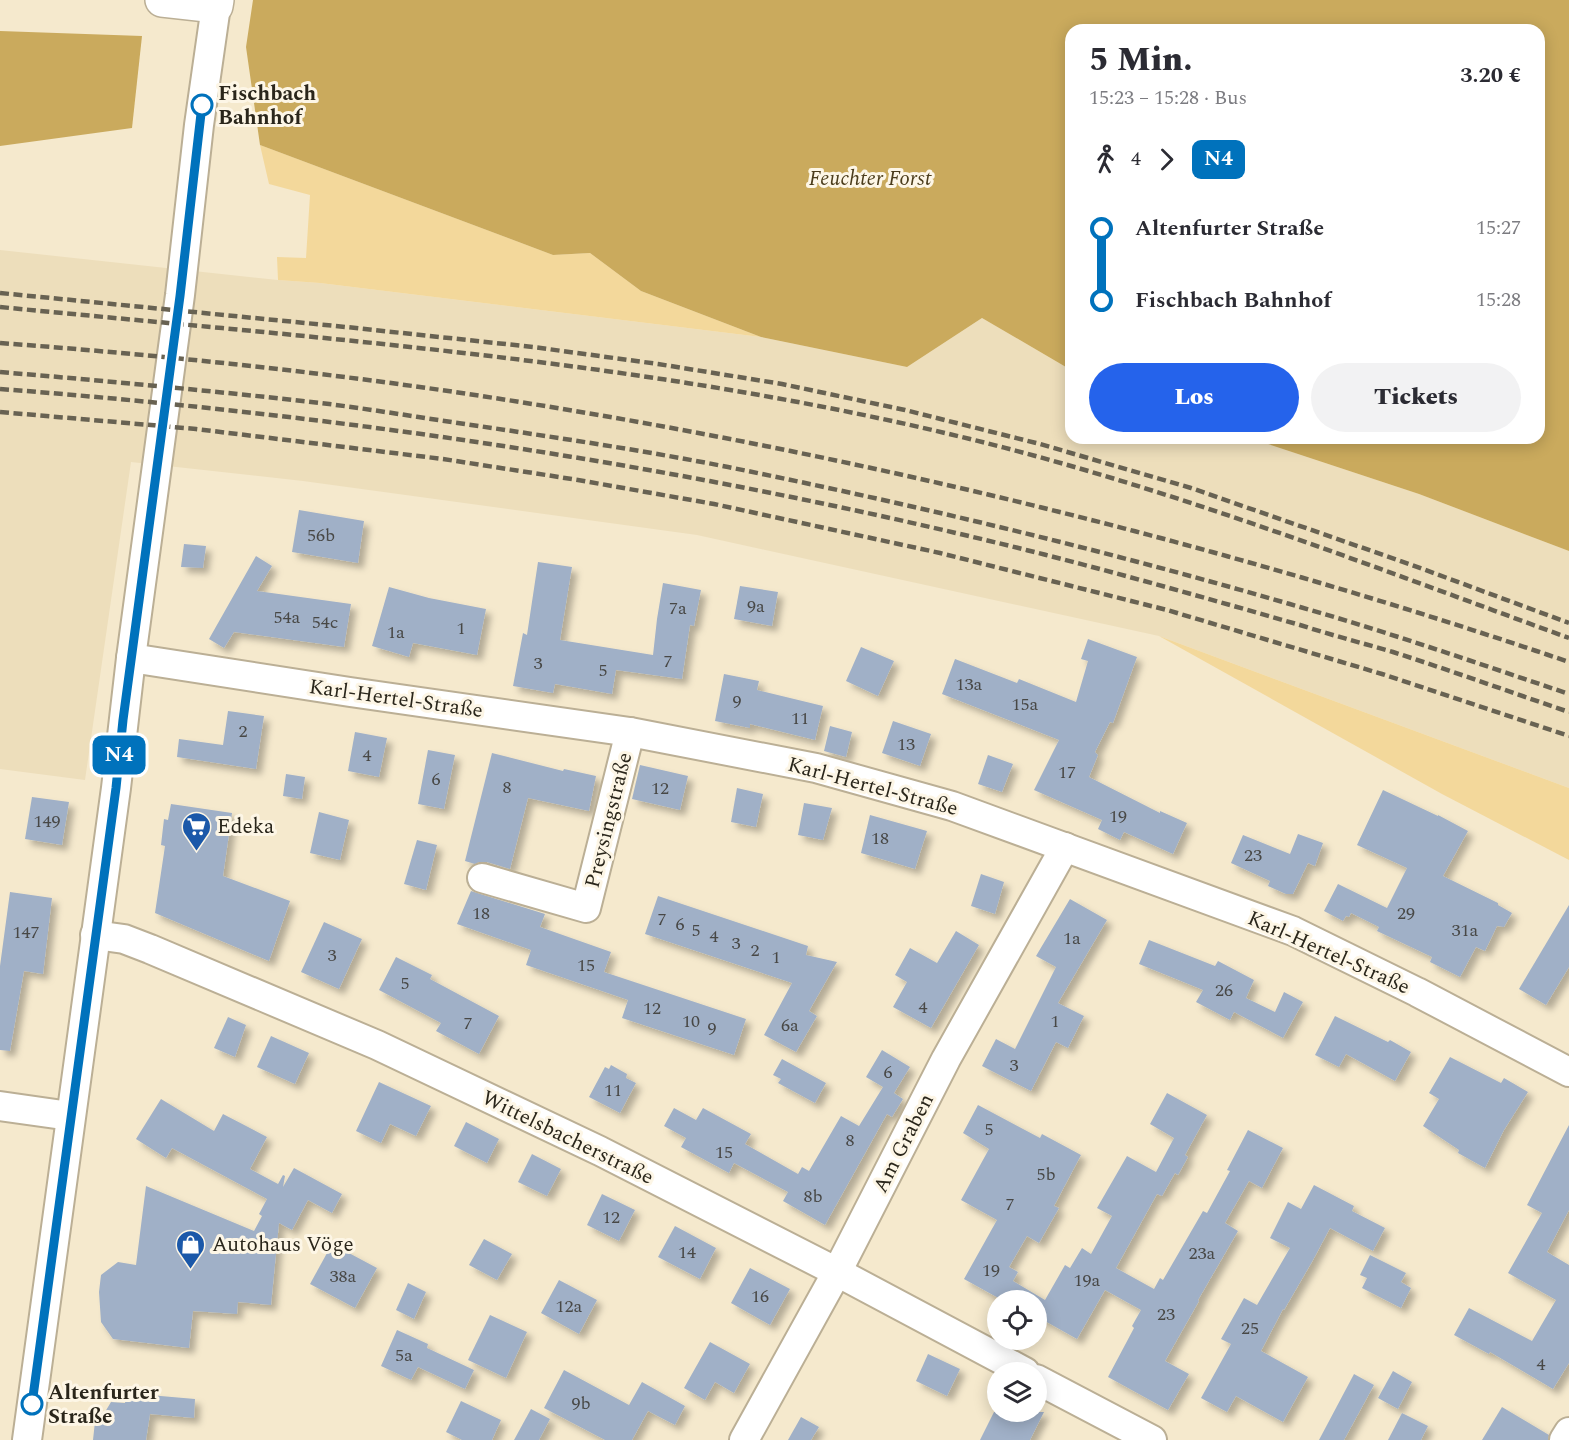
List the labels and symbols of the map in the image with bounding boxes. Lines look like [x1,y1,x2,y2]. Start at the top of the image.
place label: Fischbach Bahnhof [218,78,316,134]
marker: Fischbach Bahnhof [191,94,213,116]
park label: Feuchter Forst [809,163,932,195]
house number: 56b [307,522,335,549]
house number: 9a [747,593,765,620]
house number: 7a [669,595,687,622]
house number: 54a [274,604,301,631]
house number: 54c [312,609,338,636]
house number: 1 [457,615,466,642]
house number: 1a [387,619,405,646]
house number: 7 [664,648,673,675]
house number: 3 [534,650,543,677]
house number: 5 [599,657,608,684]
street label: Karl-Hertel-Straße [307,671,485,727]
house number: 13a [956,671,983,698]
house number: 9 [733,688,742,715]
house number: 15a [1012,691,1039,718]
house number: 11 [791,705,809,732]
house number: 2 [239,718,248,745]
house number: 13 [897,731,915,758]
line badge: N4 [92,736,146,774]
house number: 4 [363,742,372,769]
street label: Preysingstraße [577,749,641,892]
street label: Karl-Hertel-Straße [784,749,961,825]
house number: 17 [1058,759,1076,786]
house number: 6 [432,766,441,793]
house number: 8 [503,774,512,801]
house number: 12 [651,775,669,802]
house number: 19 [1109,803,1127,830]
house number: 149 [34,808,61,835]
supermarket icon: Edeka [180,810,212,852]
place label: Edeka [217,811,275,843]
house number: 18 [871,825,889,852]
house number: 23 [1244,842,1262,869]
house number: 18 [472,900,490,927]
house number: 29 [1397,900,1415,927]
street label: Karl-Hertel-Straße [1242,903,1415,1003]
house number: 7 [658,906,667,933]
house number: 6 [676,911,685,938]
house number: 5 [692,917,701,944]
house number: 31a [1452,917,1479,944]
house number: 147 [13,919,40,946]
house number: 4 [710,923,719,950]
house number: 1a [1063,925,1081,952]
house number: 3 [732,930,741,957]
house number: 2 [751,937,760,964]
house number: 3 [328,942,337,969]
house number: 1 [772,944,781,971]
house number: 15 [577,952,595,979]
house number: 5 [401,970,410,997]
house number: 26 [1215,977,1233,1004]
house number: 4 [919,994,928,1021]
house number: 12 [643,995,661,1022]
house number: 10 [682,1008,700,1035]
house number: 1 [1051,1008,1060,1035]
house number: 7 [464,1010,473,1037]
house number: 6a [781,1012,799,1039]
house number: 9 [708,1015,717,1042]
house number: 3 [1010,1052,1019,1079]
house number: 6 [884,1059,893,1086]
house number: 11 [604,1077,622,1104]
street label: Wittelsbacherstraße [476,1082,659,1194]
street label: Am Graben [865,1088,943,1199]
house number: 5 [985,1116,994,1143]
house number: 8 [846,1127,855,1154]
house number: 15 [715,1139,733,1166]
house number: 5b [1036,1161,1056,1188]
house number: 8b [803,1183,823,1210]
house number: 7 [1006,1191,1015,1218]
house number: 12 [602,1204,620,1231]
shop icon: Autohaus Vöge [175,1228,207,1270]
place label: Autohaus Vöge [212,1229,354,1261]
house number: 14 [678,1239,696,1266]
house number: 23a [1189,1240,1216,1267]
house number: 19 [982,1257,1000,1284]
house number: 38a [330,1263,357,1290]
house number: 19a [1074,1267,1101,1294]
house number: 16 [751,1283,769,1310]
house number: 12a [556,1293,583,1320]
house number: 23 [1157,1301,1175,1328]
house number: 25 [1241,1315,1259,1342]
house number: 5a [395,1342,413,1369]
house number: 4 [1537,1351,1546,1378]
place label: Altenfurter Straße [48,1377,159,1433]
house number: 9b [571,1390,591,1417]
marker: Altenfurter Straße [21,1393,43,1415]

